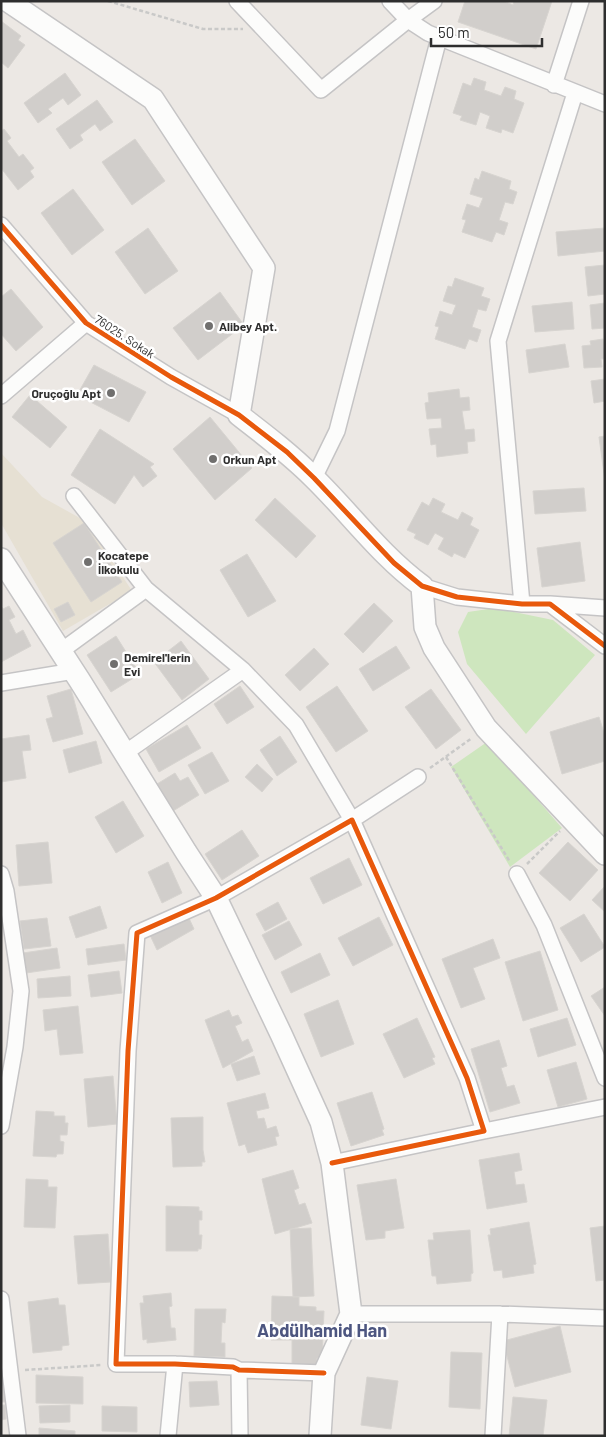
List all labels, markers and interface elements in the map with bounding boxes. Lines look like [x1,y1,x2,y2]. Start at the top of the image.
scale bar [431,15,542,47]
text: 50 m [438,23,470,41]
street label: 76025. Sokak [92,311,158,361]
place label: Alibey Apt. [219,319,277,333]
marker: Alibey Apt. [203,320,215,332]
place label: Oruçoğlu Apt [31,386,101,400]
marker: Oruçoğlu Apt [105,387,117,399]
place label: Orkun Apt [223,452,277,466]
marker: Orkun Apt [207,453,219,465]
place label: Kocatepe İlkokulu [98,548,149,576]
marker: Kocatepe İlkokulu [82,556,94,568]
place label: Demirel'lerin Evi [124,650,191,678]
marker: Demirel'lerin Evi [108,658,120,670]
district label: Abdülhamid Han [257,1319,387,1341]

